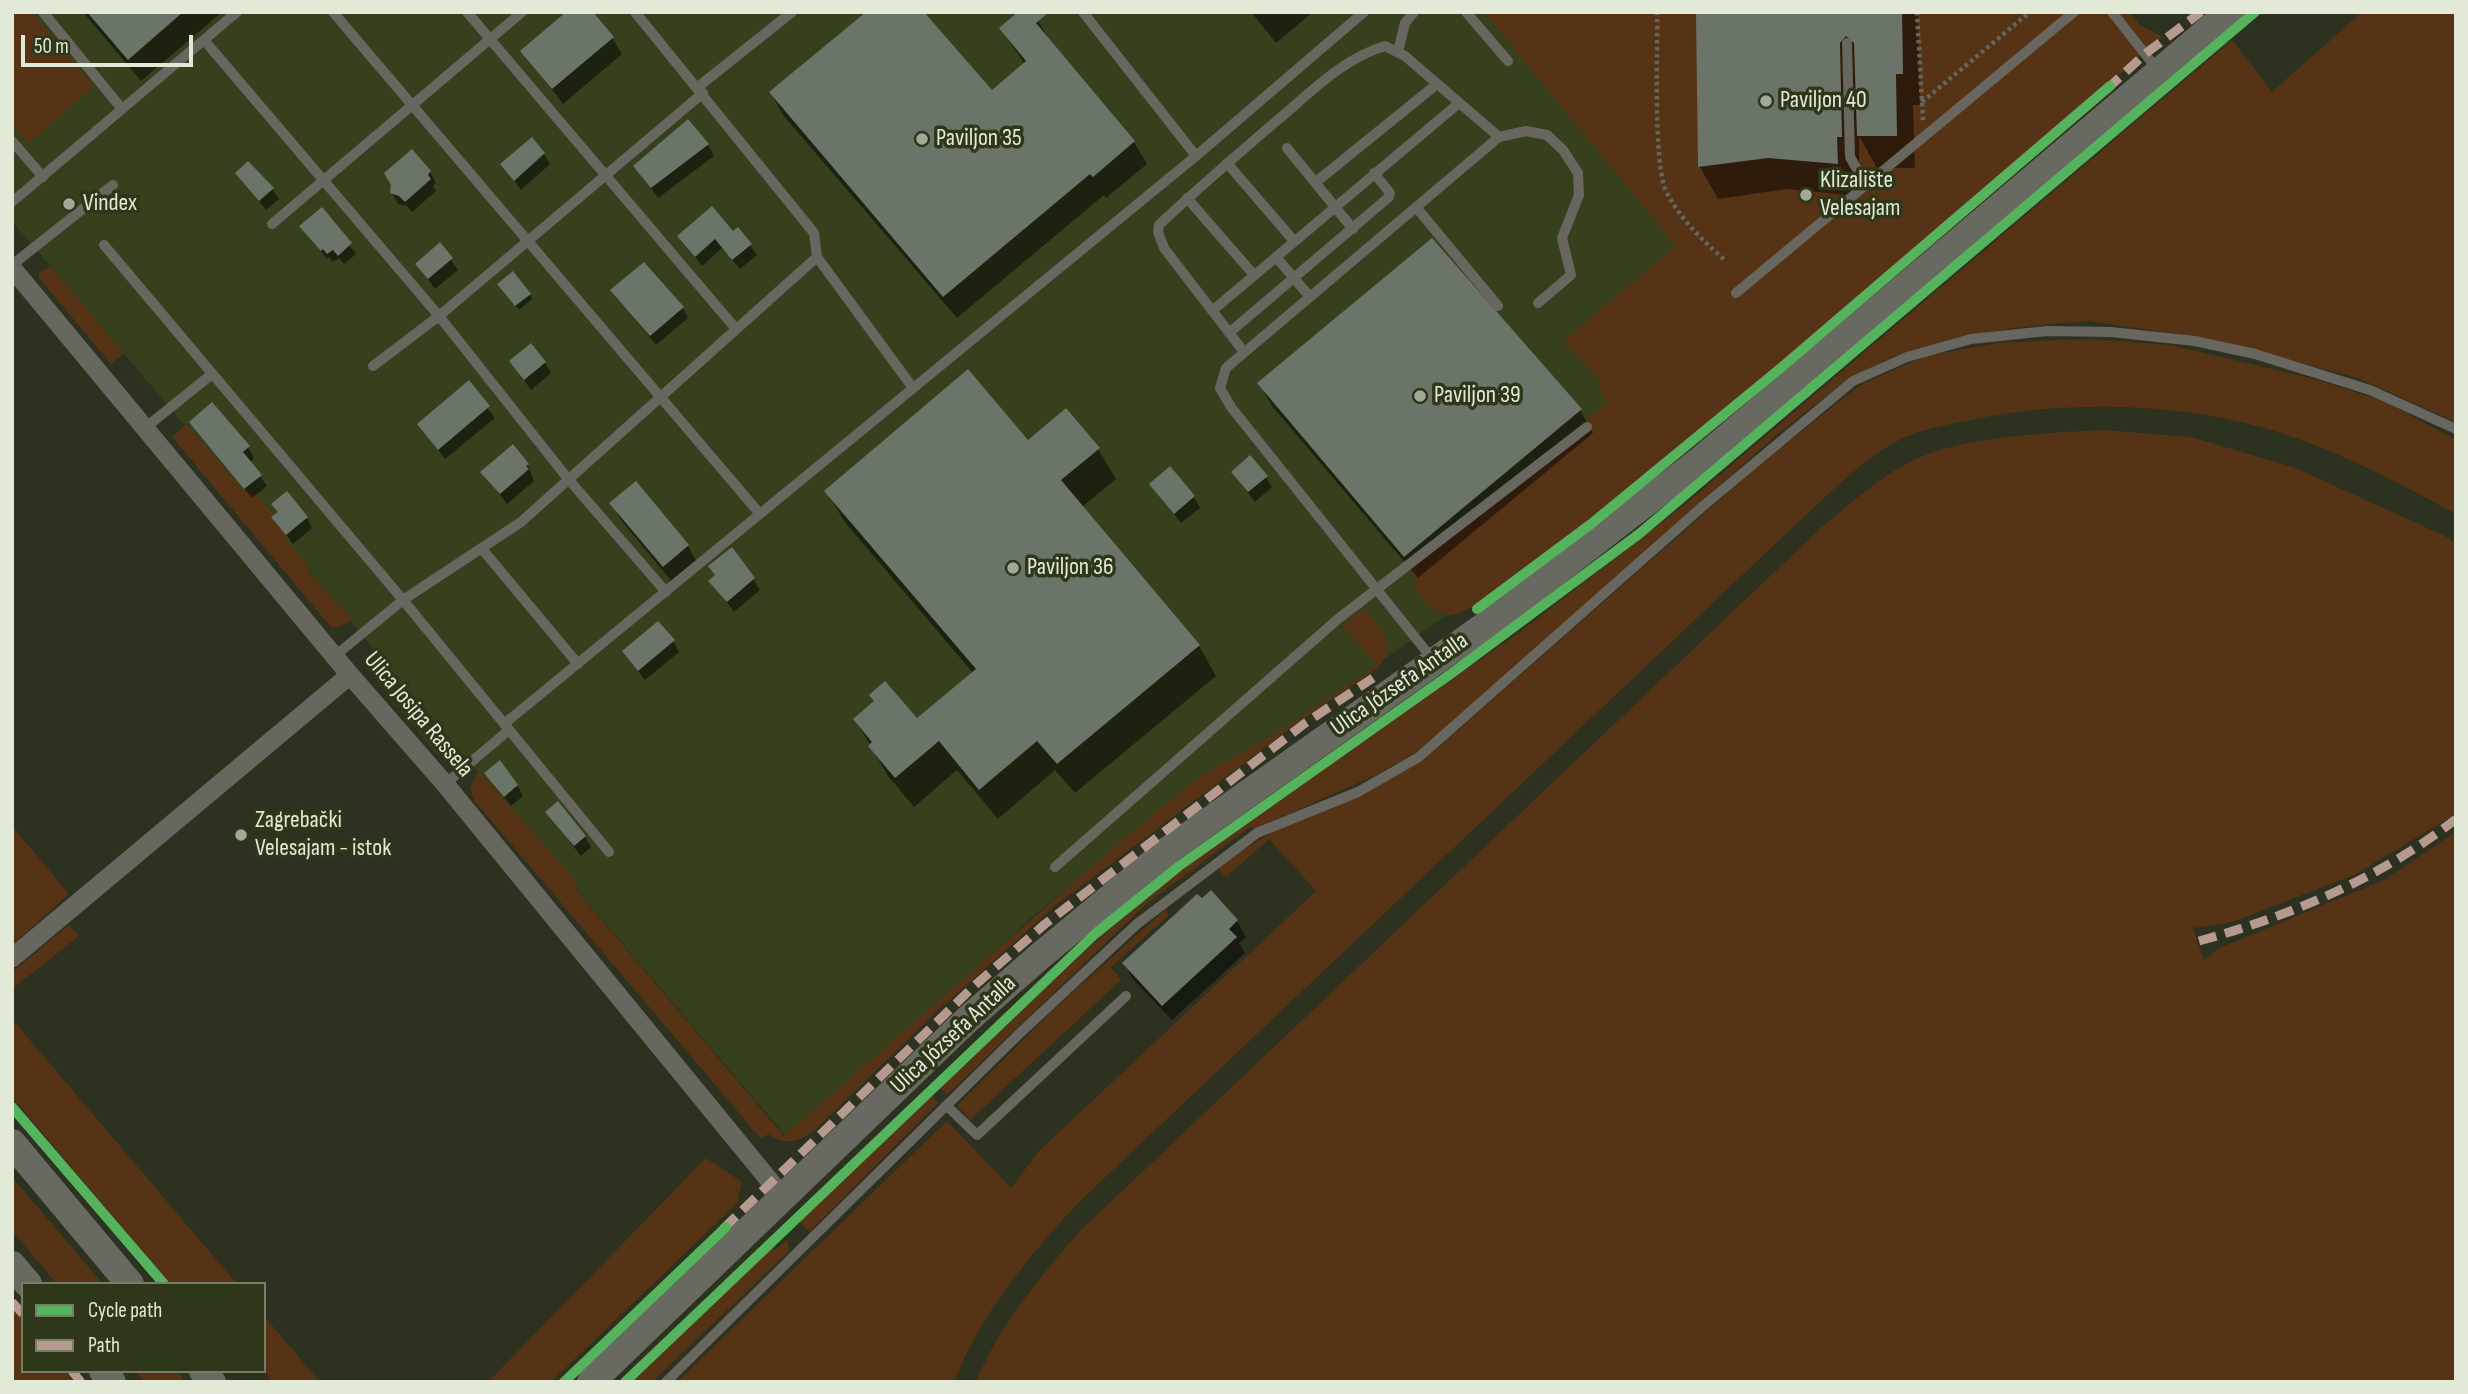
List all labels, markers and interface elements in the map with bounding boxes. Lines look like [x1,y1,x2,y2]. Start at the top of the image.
scale bar [24,21,196,65]
text: 50 m [34,34,69,59]
place label: Paviljon 40 [1780,87,1867,115]
marker: Paviljon 40 [1758,93,1774,109]
place label: Paviljon 35 [936,125,1022,153]
marker: Paviljon 35 [914,131,930,147]
place label: Klizalište Velesajam [1820,167,1901,223]
marker: Klizalište Velesajam [1798,187,1814,203]
place label: Vindex [83,190,137,218]
marker: Vindex [61,196,77,212]
place label: Paviljon 39 [1434,382,1521,410]
marker: Paviljon 39 [1412,388,1428,404]
place label: Paviljon 36 [1027,554,1113,582]
marker: Paviljon 36 [1005,560,1021,576]
street label: Ulica Józsefa Antalla [1326,627,1474,743]
street label: Ulica Josipa Rassela [357,646,479,784]
place label: Zagrebački Velesajam - istok [255,807,391,863]
marker: Zagrebački Velesajam - istok [233,827,249,843]
street label: Ulica Józsefa Antalla [885,970,1023,1100]
legend [21,1282,266,1373]
text: Cycle path [88,1298,162,1323]
text: Path [88,1333,120,1358]

